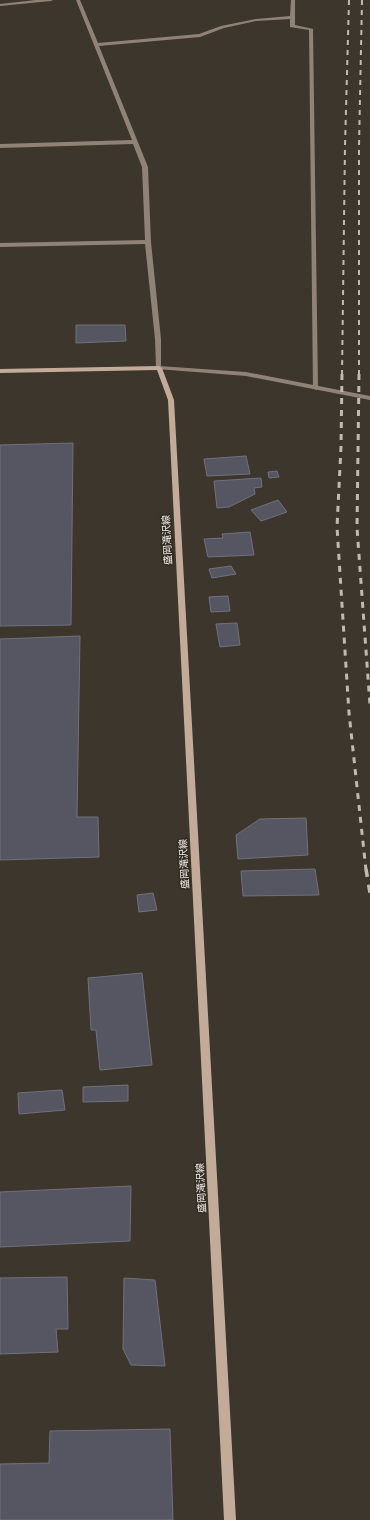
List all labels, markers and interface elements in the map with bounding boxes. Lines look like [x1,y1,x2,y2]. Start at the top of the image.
street label: 盛岡滝沢線 [159,515,175,565]
street label: 盛岡滝沢線 [176,839,192,889]
street label: 盛岡滝沢線 [193,1163,209,1213]

